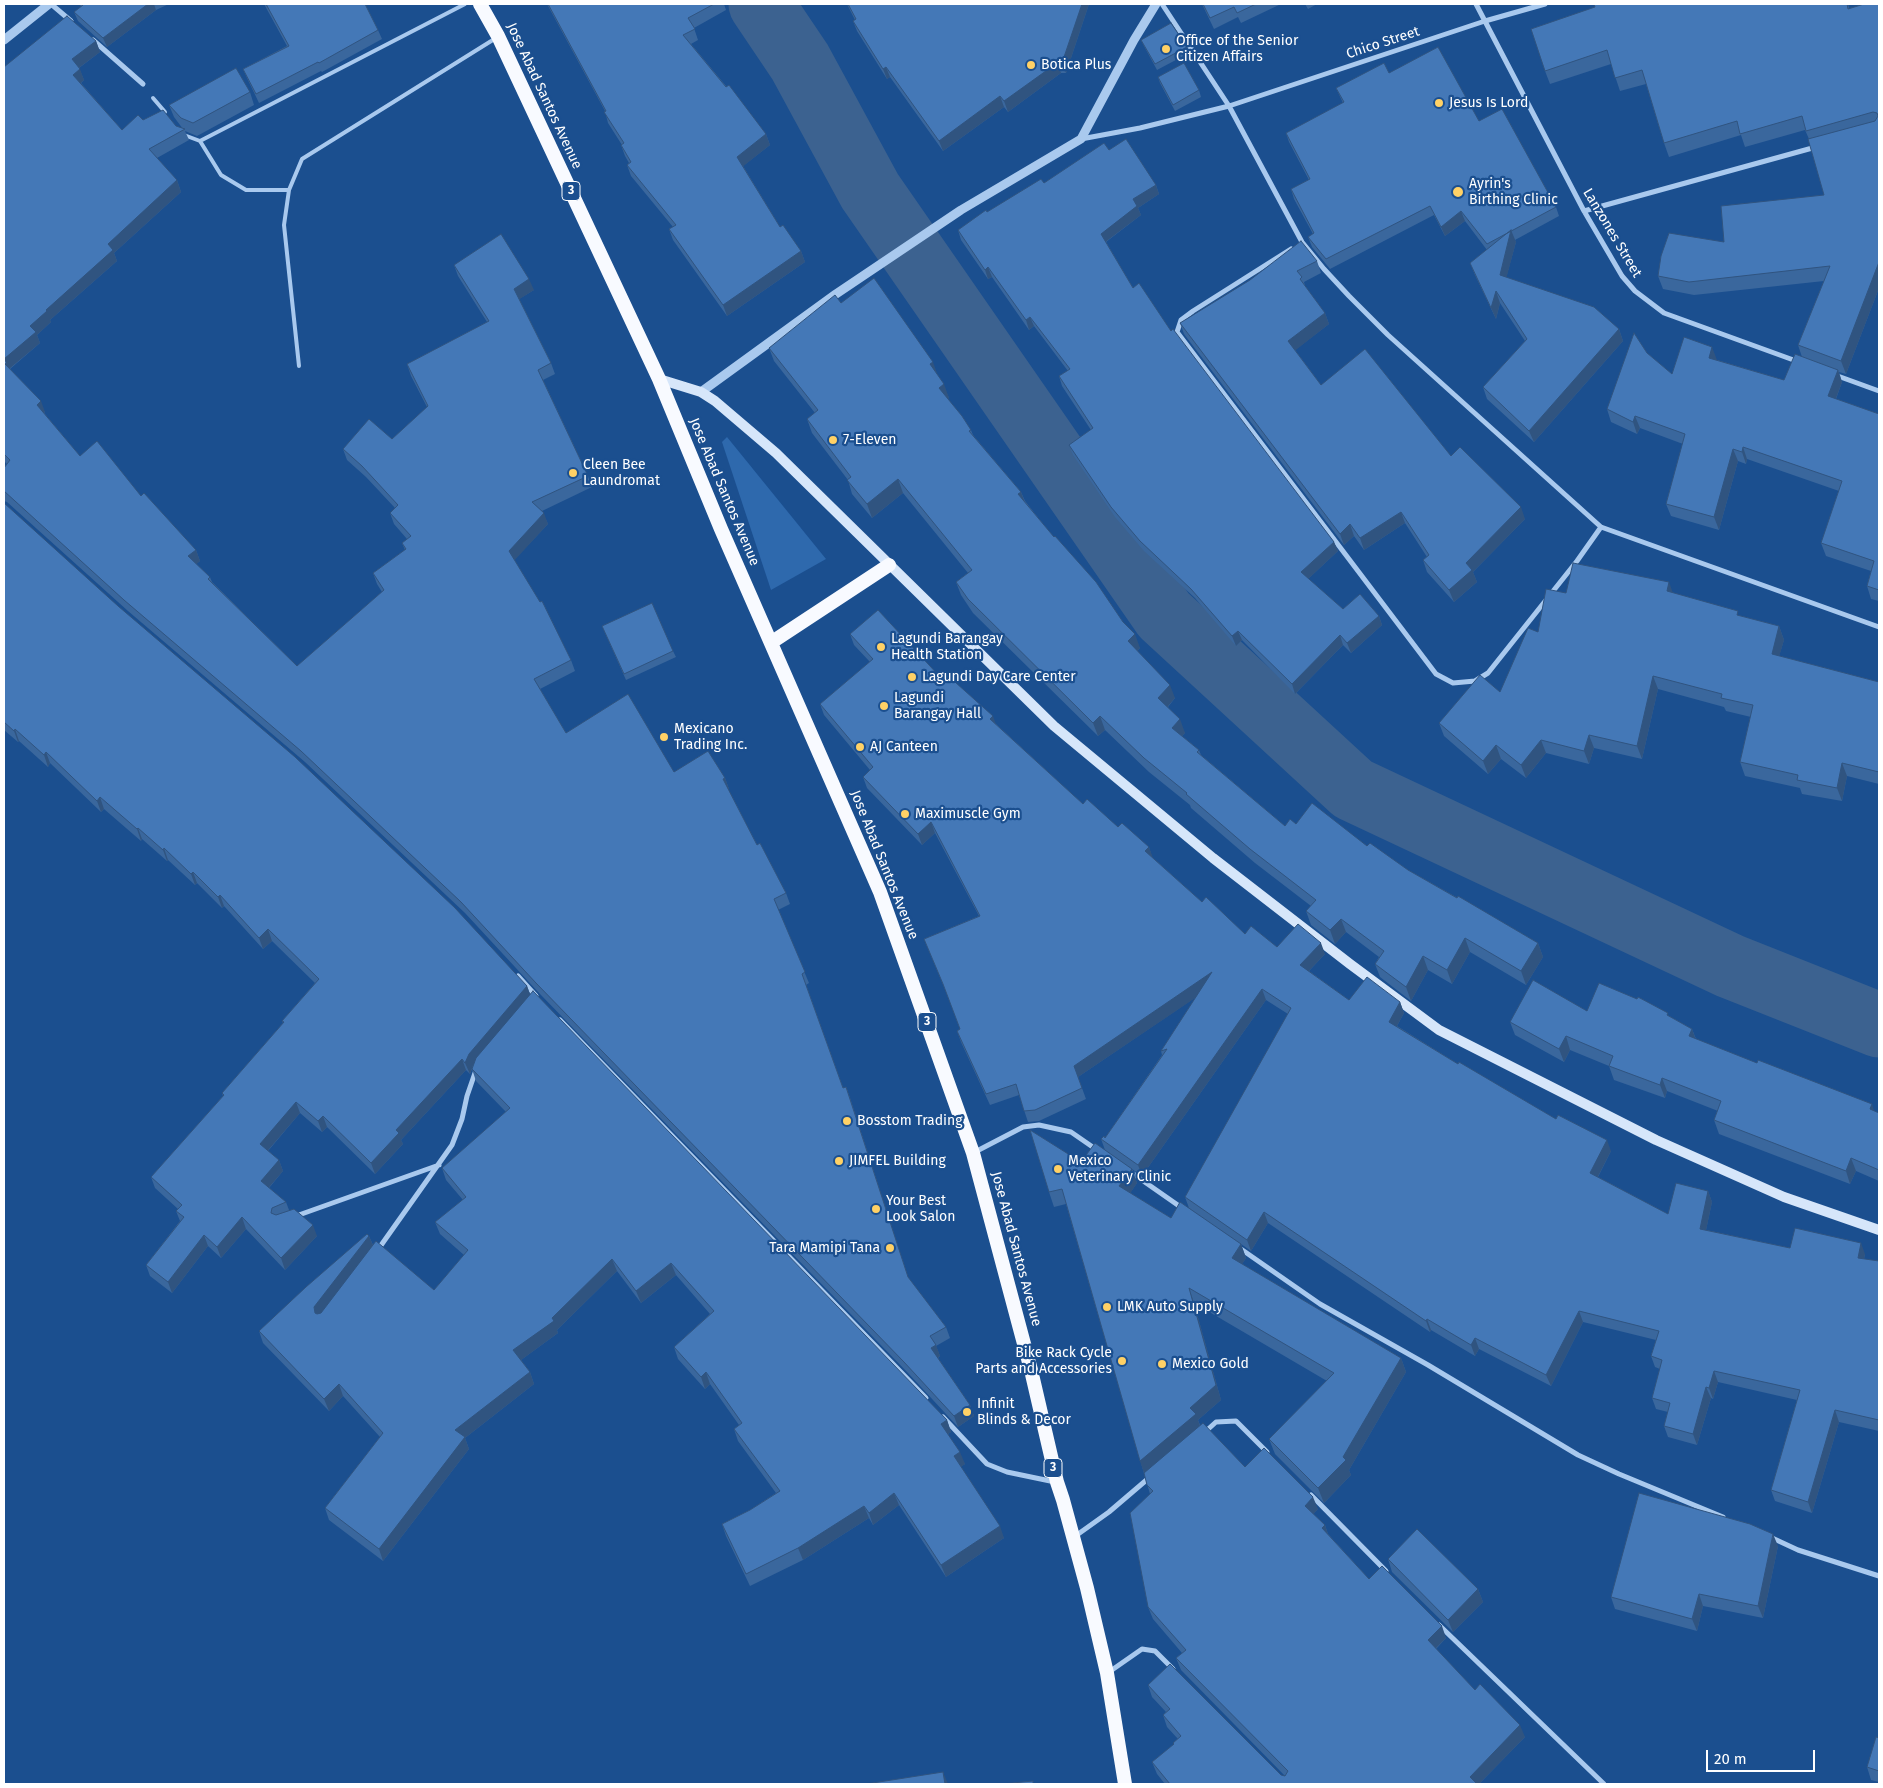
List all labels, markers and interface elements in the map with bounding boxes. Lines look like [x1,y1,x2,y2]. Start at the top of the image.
street label: Jose Abad Santos Avenue [503,20,585,172]
street label: Chico Street [1344,23,1422,63]
place label: Office of the Senior Citizen Affairs [1176,33,1298,65]
marker: Office of the Senior Citizen Affairs [1160,43,1172,55]
place label: Botica Plus [1041,57,1111,73]
marker: Botica Plus [1025,59,1037,71]
place label: Jesus Is Lord [1449,95,1528,111]
marker: Jesus Is Lord [1433,97,1445,109]
place label: Ayrin's Birthing Clinic [1469,176,1558,208]
road number: 3 [562,182,580,200]
marker: Ayrin's Birthing Clinic [1451,185,1465,199]
street label: Lanzones Street [1579,185,1645,281]
street label: Jose Abad Santos Avenue [685,415,763,569]
place label: 7-Eleven [843,432,897,448]
marker: 7-Eleven [827,434,839,446]
place label: Cleen Bee Laundromat [583,457,660,490]
marker: Cleen Bee Laundromat [567,467,579,479]
place label: Lagundi Barangay Health Station [891,631,1003,664]
marker: Lagundi Barangay Health Station [875,641,887,653]
place label: Lagundi Day Care Center [922,669,1076,685]
marker: Lagundi Day Care Center [906,671,918,683]
place label: Lagundi Barangay Hall [894,690,981,722]
marker: Lagundi Barangay Hall [878,700,890,712]
place label: Mexicano Trading Inc. [674,721,747,754]
marker: Mexicano Trading Inc. [658,731,670,743]
place label: AJ Canteen [870,739,938,755]
marker: AJ Canteen [854,741,866,753]
street label: Jose Abad Santos Avenue [846,788,922,942]
place label: Maximuscle Gym [915,806,1021,822]
marker: Maximuscle Gym [899,808,911,820]
road number: 3 [918,1012,936,1032]
place label: Bosstom Trading [857,1113,963,1129]
marker: Bosstom Trading [841,1115,853,1127]
place label: JIMFEL Building [849,1153,946,1169]
place label: Mexico Veterinary Clinic [1068,1153,1171,1186]
marker: JIMFEL Building [833,1155,845,1167]
marker: Mexico Veterinary Clinic [1052,1163,1064,1175]
street label: Jose Abad Santos Avenue [987,1170,1045,1328]
place label: Your Best Look Salon [886,1193,955,1226]
marker: Your Best Look Salon [870,1203,882,1215]
place label: Tara Mamipi Tana [769,1240,880,1256]
marker: Tara Mamipi Tana [884,1242,896,1254]
place label: LMK Auto Supply [1117,1299,1223,1315]
marker: LMK Auto Supply [1101,1301,1113,1313]
place label: Bike Rack Cycle Parts and Accessories [975,1345,1112,1378]
marker: Bike Rack Cycle Parts and Accessories [1116,1355,1128,1367]
place label: Mexico Gold [1172,1356,1249,1372]
marker: Mexico Gold [1156,1358,1168,1370]
place label: Infinit Blinds & Decor [977,1396,1071,1428]
marker: Infinit Blinds & Decor [961,1406,973,1418]
road number: 3 [1044,1459,1062,1478]
scale bar [1708,1740,1817,1772]
text: 20 m [1714,1750,1747,1768]

